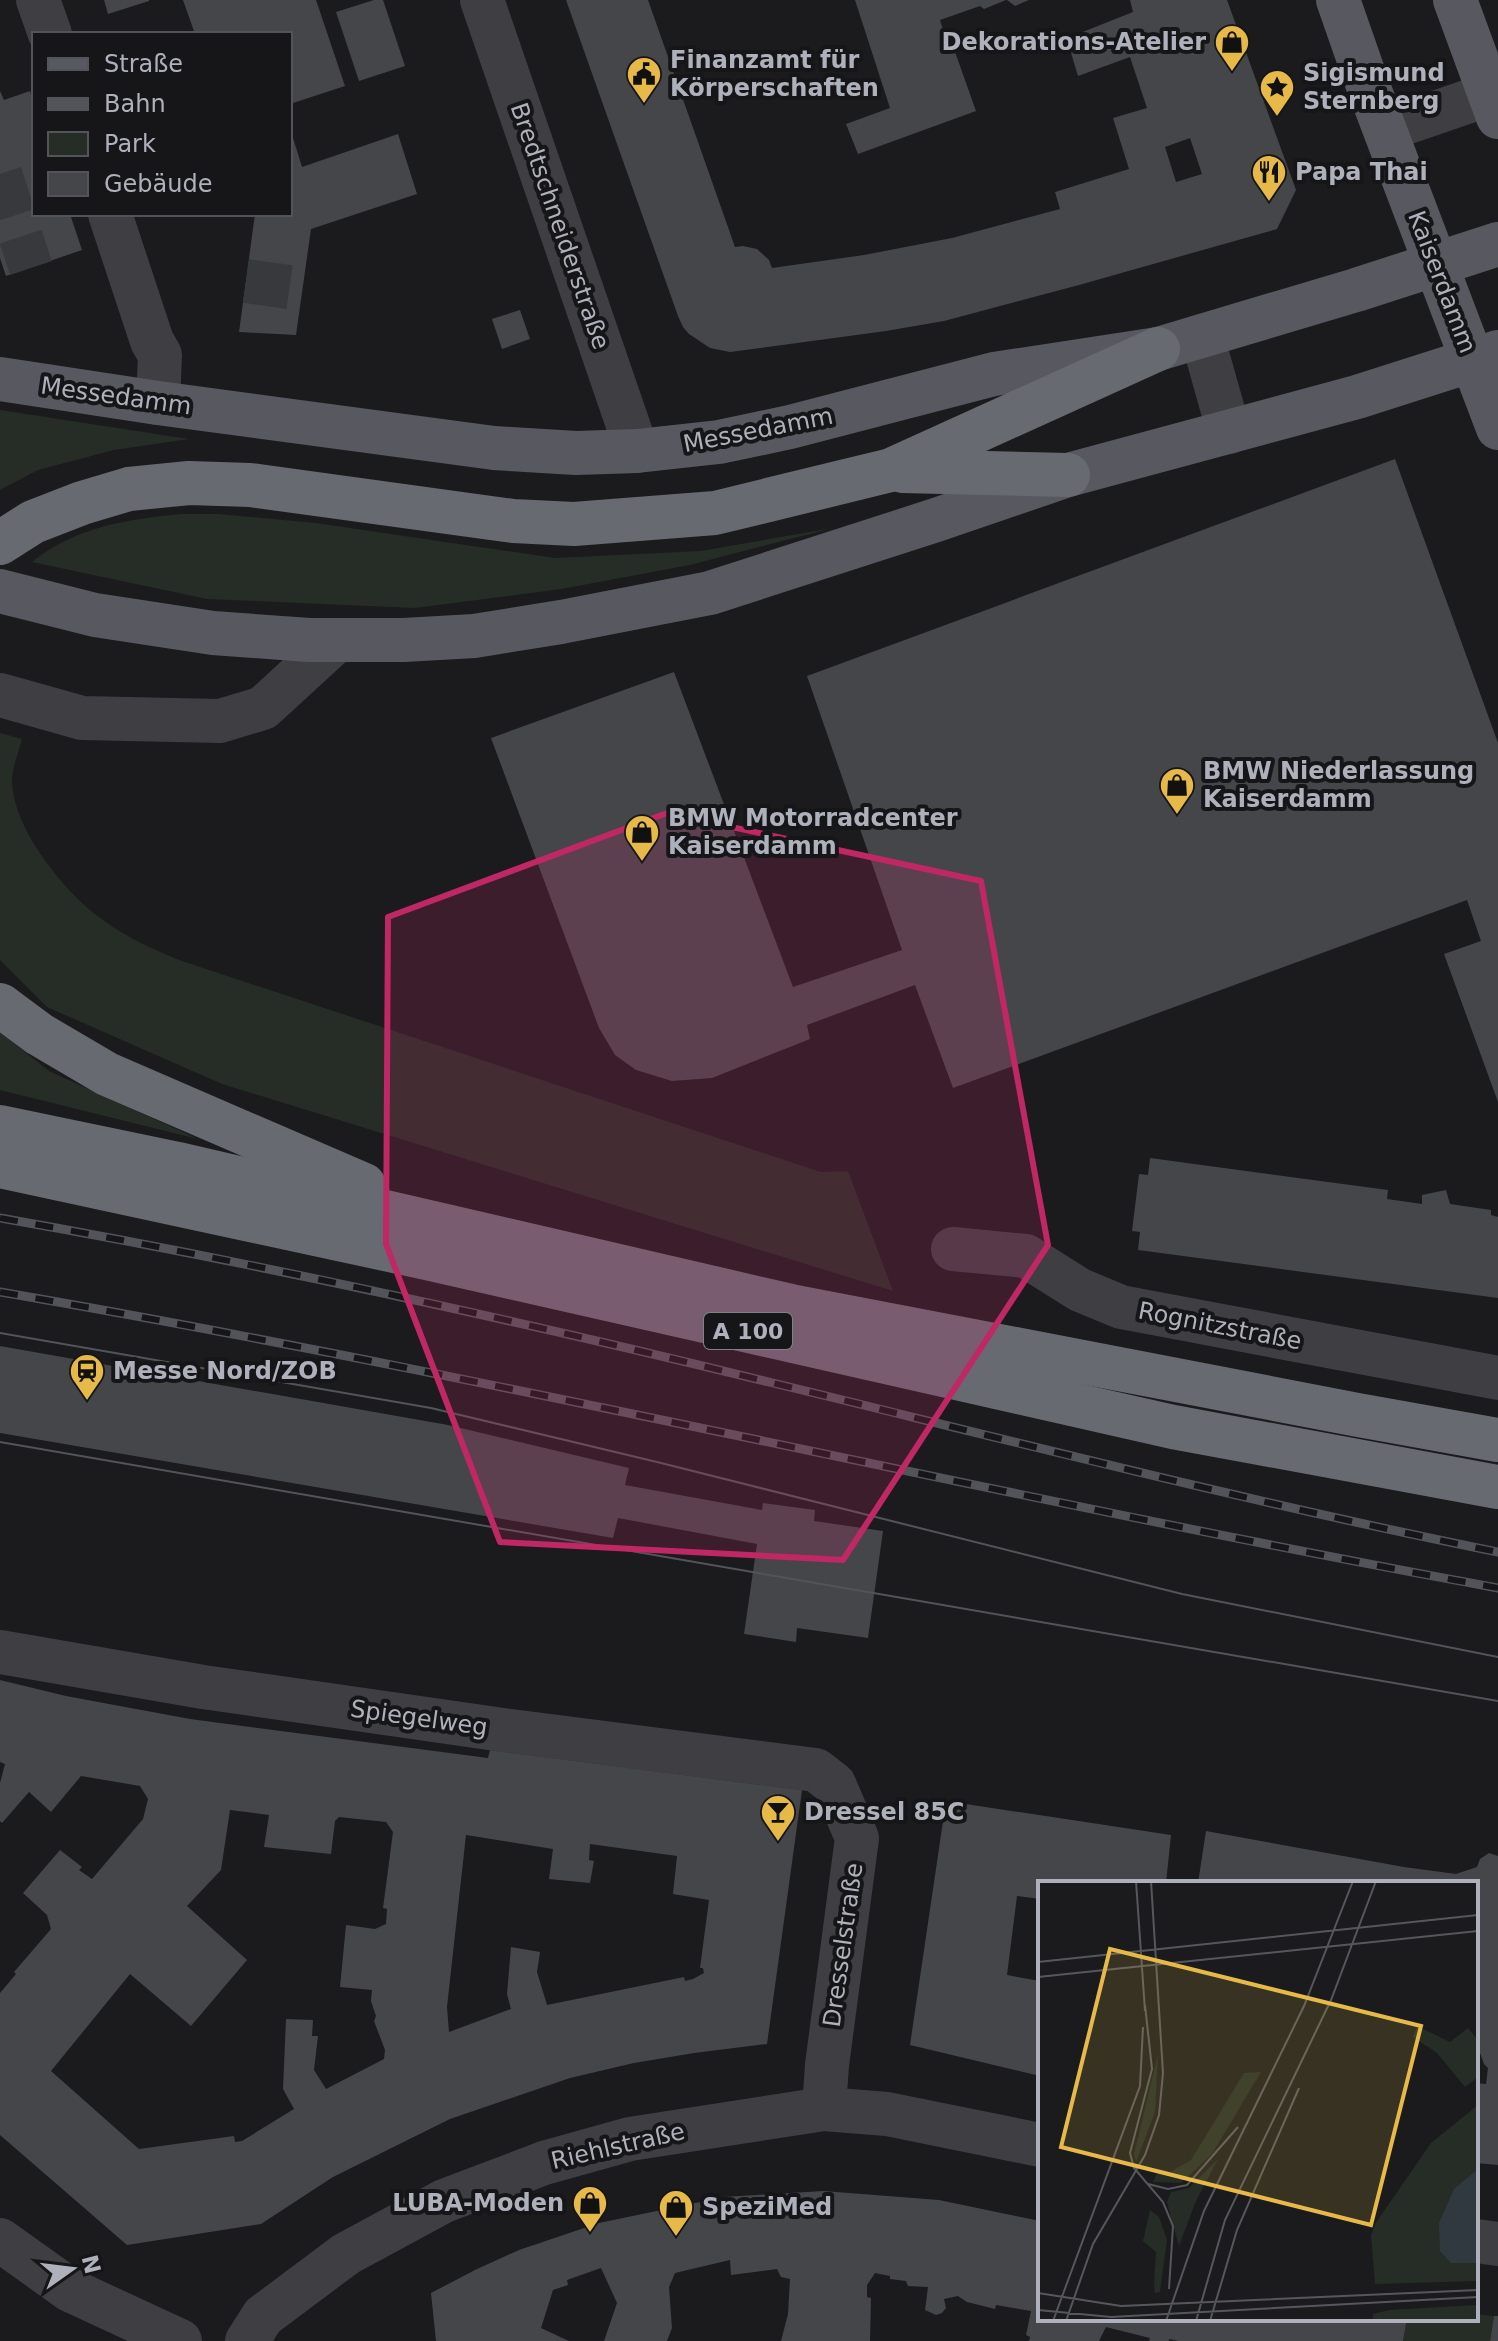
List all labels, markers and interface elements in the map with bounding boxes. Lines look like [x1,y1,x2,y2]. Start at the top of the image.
shop icon: Dekorations-Atelier [1213,23,1251,73]
place label: Dekorations-Atelier [942,28,1206,56]
legend [32,32,292,216]
place label: Finanzamt für Körperschaften [670,46,879,102]
text: Straße [104,50,183,78]
public building icon: Finanzamt für Körperschaften [625,55,663,105]
place label: Sigismund Sternberg [1303,59,1445,115]
place icon: Sigismund Sternberg [1258,68,1296,118]
text: Bahn [104,90,166,118]
street label: Bredtschneiderstraße [505,99,615,353]
text: Park [104,130,156,158]
restaurant icon: Papa Thai [1250,153,1288,203]
place label: Papa Thai [1295,158,1428,186]
text: Gebäude [104,170,213,198]
street label: Kaiserdamm [1402,207,1482,357]
street label: Messedamm [39,372,193,420]
street label: Messedamm [681,402,835,458]
place label: BMW Niederlassung Kaiserdamm [1203,757,1474,813]
shop icon: BMW Niederlassung Kaiserdamm [1158,766,1196,816]
place label: BMW Motorradcenter Kaiserdamm [668,804,958,860]
shop icon: BMW Motorradcenter Kaiserdamm [623,813,661,863]
street label: Rognitzstraße [1136,1296,1304,1356]
road number: A 100 [704,1313,792,1349]
station icon: Messe Nord/ZOB [68,1352,106,1402]
place label: Messe Nord/ZOB [113,1357,337,1385]
street label: Spiegelweg [349,1695,489,1741]
bar icon: Dressel 85C [759,1793,797,1843]
place label: Dressel 85C [804,1798,964,1826]
street label: Dresselstraße [818,1861,868,2029]
inset map [1038,1881,1478,2321]
street label: Riehlstraße [548,2117,688,2175]
shop icon: LUBA-Moden [571,2184,609,2234]
shop icon: SpeziMed [657,2188,695,2238]
place label: LUBA-Moden [392,2189,564,2217]
place label: SpeziMed [702,2193,832,2221]
north arrow [32,2229,112,2309]
text: N [77,2252,105,2276]

